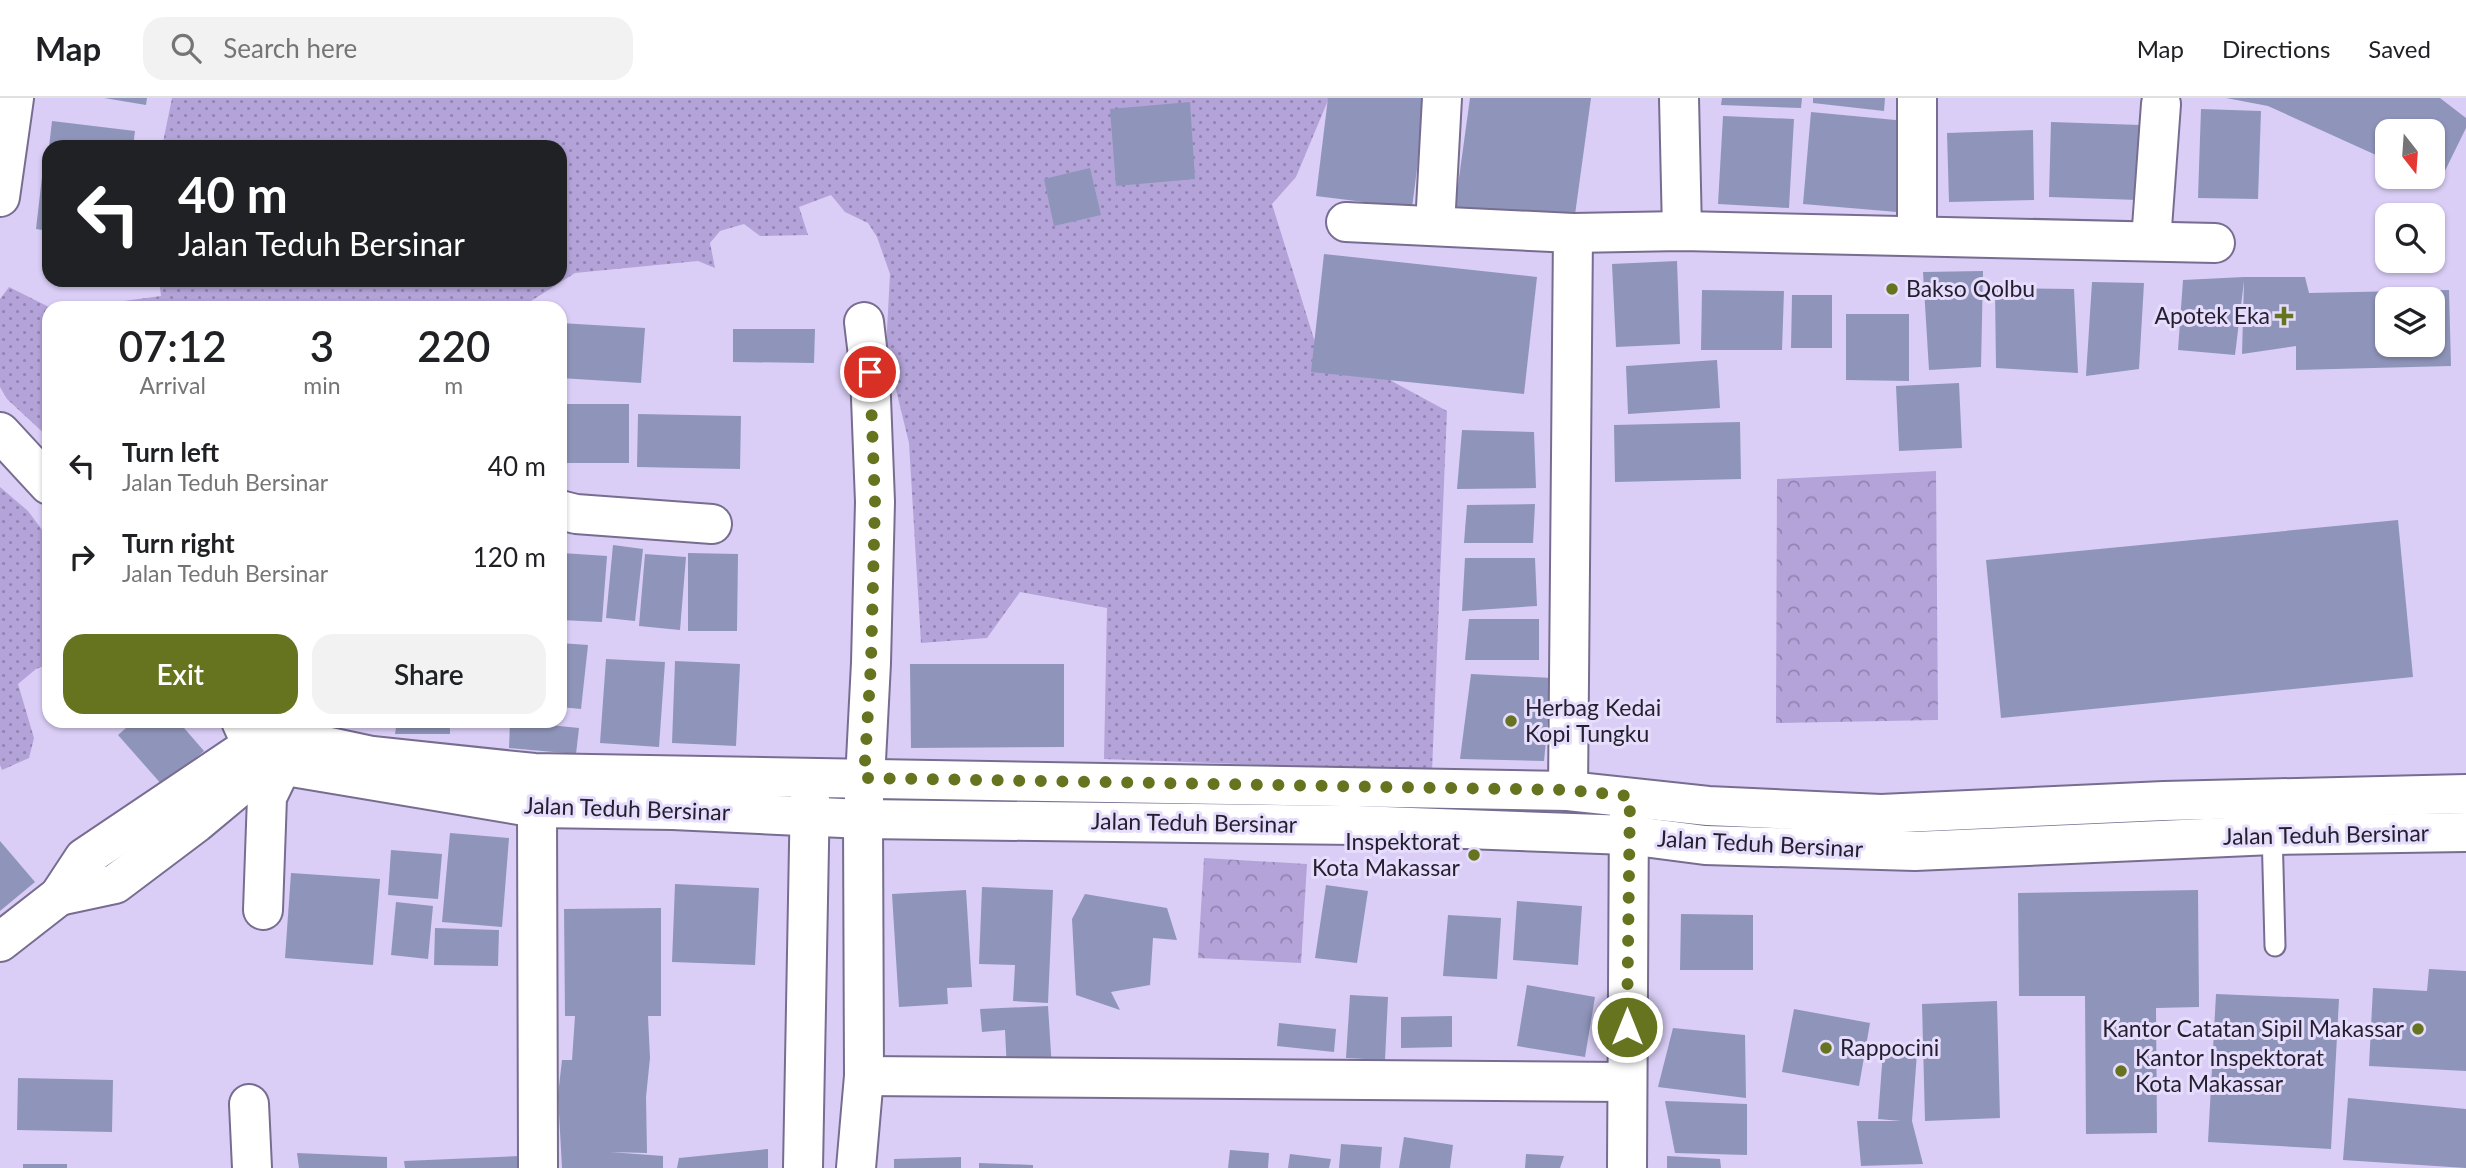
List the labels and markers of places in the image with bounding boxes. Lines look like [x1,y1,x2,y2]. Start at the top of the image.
place label: Bakso Qolbu [1906,274,2035,302]
marker: Bakso Qolbu [1884,281,1900,297]
place label: Apotek Eka [2155,301,2270,329]
marker: Apotek Eka [2276,308,2292,324]
pin [840,342,900,402]
place label: Herbag Kedai Kopi Tungku [1525,693,1661,747]
marker: Herbag Kedai Kopi Tungku [1503,713,1519,729]
place label: Inspektorat Kota Makassar [1312,827,1461,881]
marker: Inspektorat Kota Makassar [1466,847,1482,863]
place label: Kantor Catatan Sipil Makassar [2102,1014,2405,1042]
marker: Kantor Catatan Sipil Makassar [2410,1021,2426,1037]
place label: Rappocini [1840,1033,1939,1061]
marker: Rappocini [1818,1040,1834,1056]
place label: Kantor Inspektorat Kota Makassar [2135,1043,2325,1097]
marker: Kantor Inspektorat Kota Makassar [2113,1063,2129,1079]

